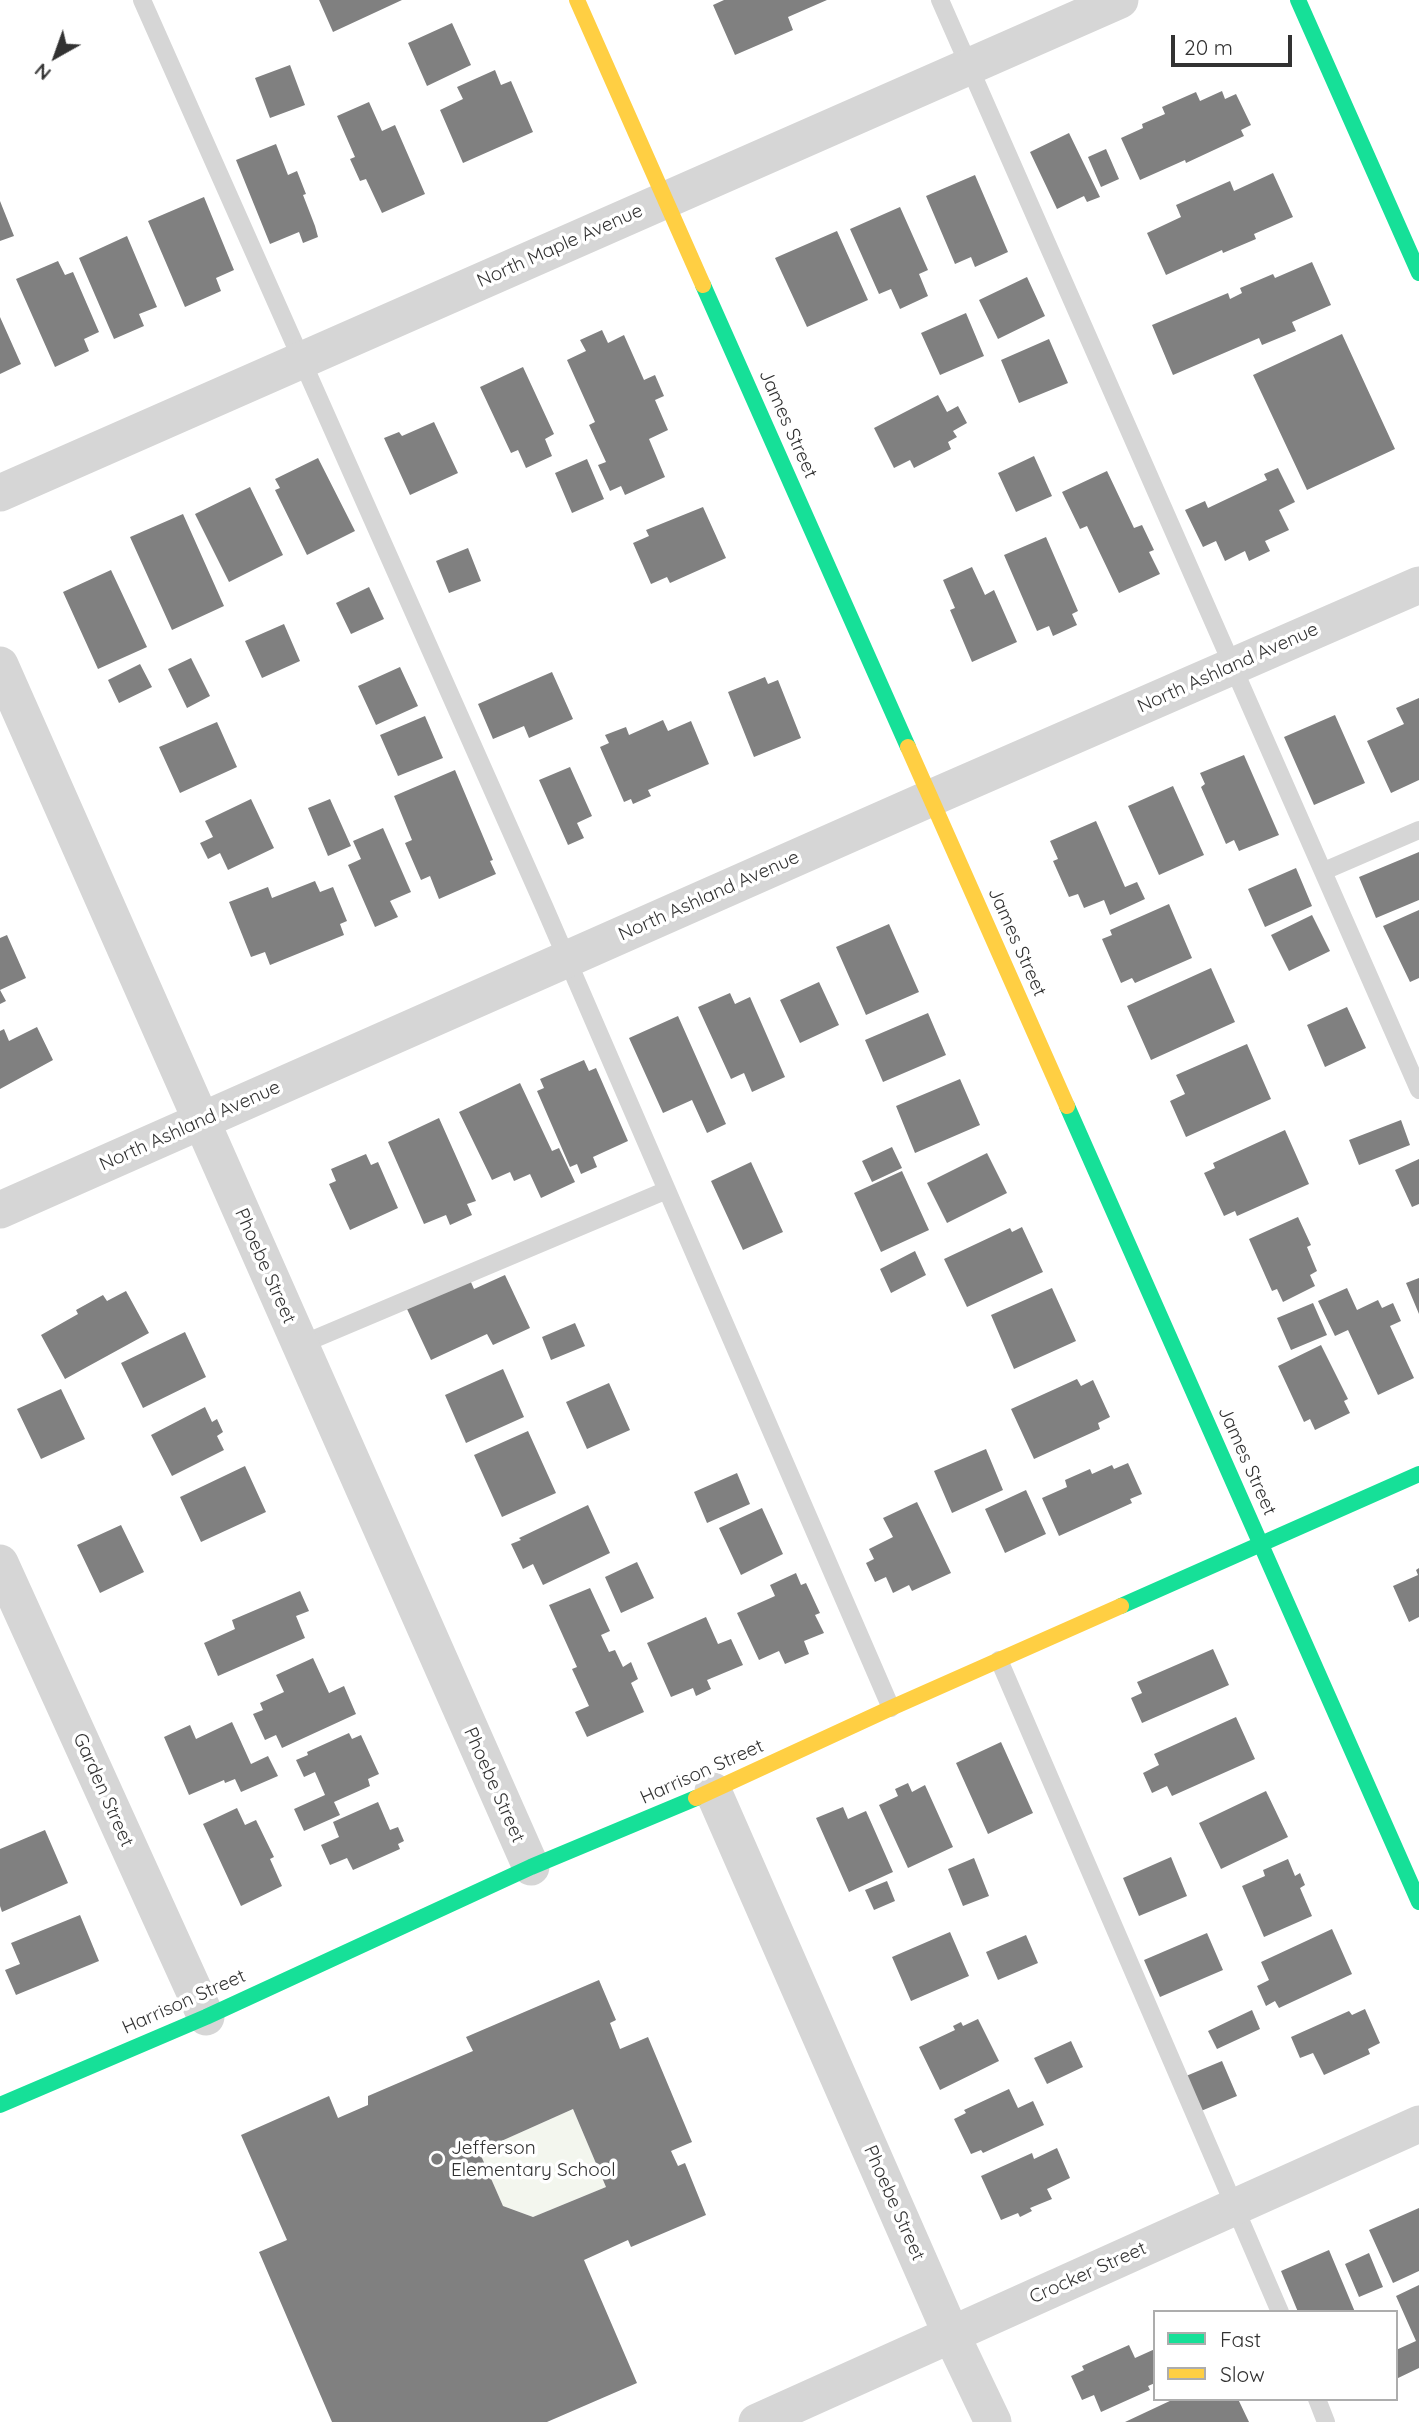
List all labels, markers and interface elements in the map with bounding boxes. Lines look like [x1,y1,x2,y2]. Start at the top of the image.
north arrow [21,21,91,91]
scale bar [1174,21,1295,65]
text: 20 m [1184,34,1233,60]
text: N [29,58,56,86]
street label: North Maple Avenue [474,199,646,293]
street label: James Street [754,366,822,482]
street label: North Ashland Avenue [1134,618,1322,718]
street label: North Ashland Avenue [615,846,803,946]
street label: James Street [983,884,1051,1000]
street label: North Ashland Avenue [96,1076,284,1176]
street label: Phoebe Street [229,1205,301,1327]
street label: James Street [1213,1403,1281,1519]
street label: Phoebe Street [458,1724,530,1846]
street label: Garden Street [68,1730,138,1850]
street label: Harrison Street [637,1735,767,1809]
street label: Harrison Street [119,1965,249,2039]
place label: Jefferson Elementary School [451,2137,616,2181]
street label: Phoebe Street [858,2142,930,2264]
marker: Jefferson Elementary School [429,2151,445,2167]
street label: Crocker Street [1026,2237,1150,2309]
legend [1153,2310,1398,2401]
text: Fast [1220,2326,1261,2352]
text: Slow [1220,2361,1265,2387]

